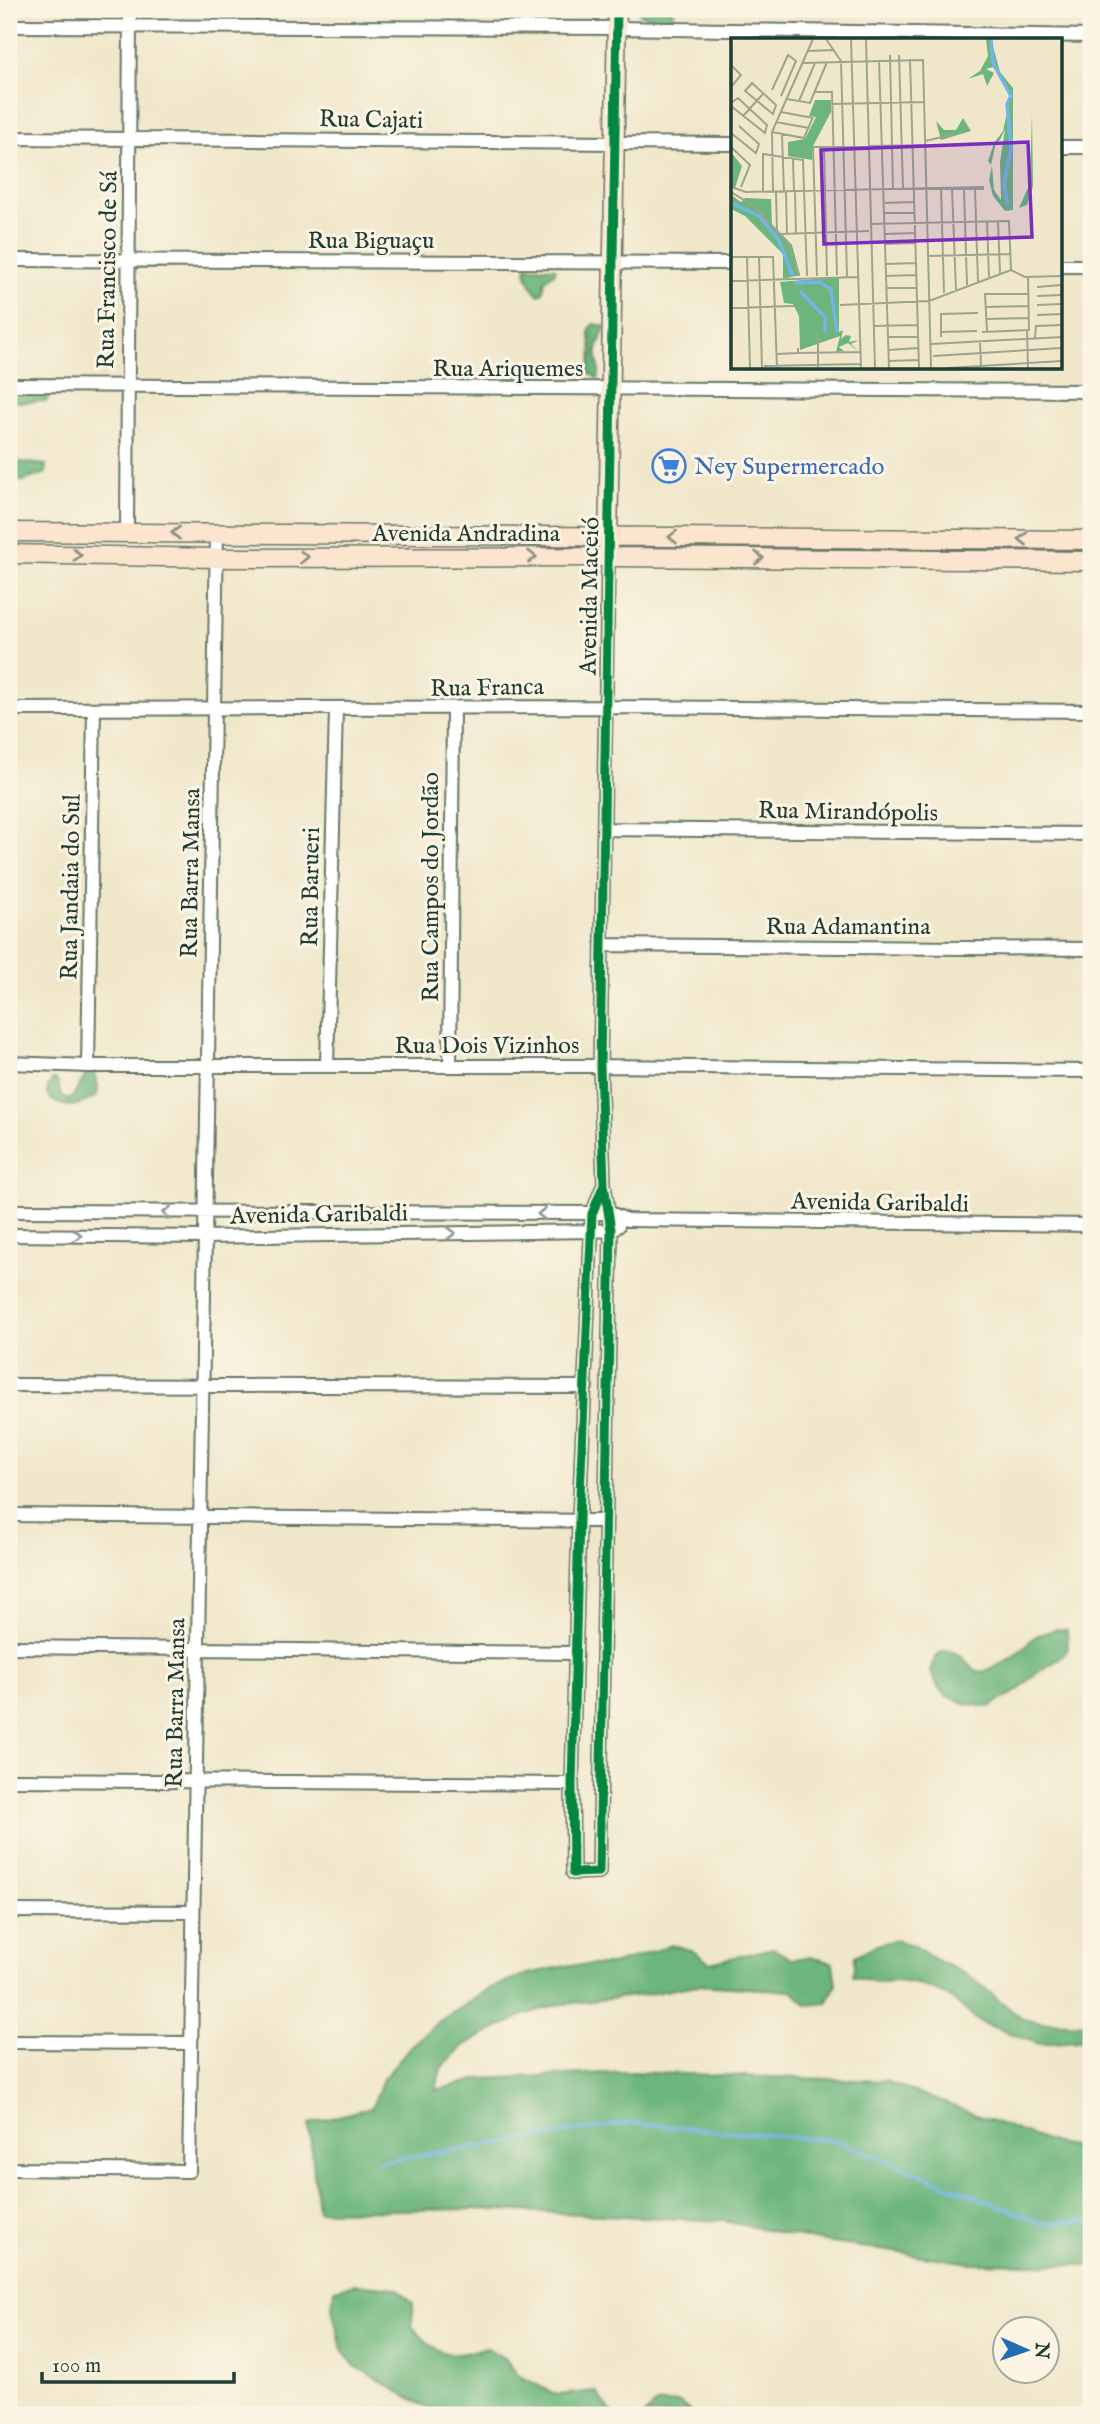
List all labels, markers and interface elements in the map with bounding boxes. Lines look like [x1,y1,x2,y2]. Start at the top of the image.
inset map [731,38,1062,369]
street label: Rua Cajati [318,104,423,137]
street label: Rua Francisco de Sá [91,170,126,370]
street label: Rua Biguaçu [307,226,435,257]
street label: Rua Ariquemes [433,354,583,385]
supermarket icon: Ney Supermercado [650,447,688,485]
place label: Ney Supermercado [694,452,885,483]
street label: Avenida Maceió [574,517,607,676]
street label: Avenida Andradina [371,519,561,550]
one-way arrow [170,525,181,541]
one-way arrow [667,529,678,544]
one-way arrow [1017,531,1028,547]
one-way arrow [72,548,83,563]
one-way arrow [300,549,310,565]
one-way arrow [527,549,538,565]
one-way arrow [754,551,765,566]
street label: Rua Franca [430,672,545,705]
street label: Rua Campos do Jordão [416,772,447,1002]
street label: Rua Barra Mansa [175,787,208,958]
street label: Rua Jandaia do Sul [54,793,89,980]
street label: Rua Mirandópolis [758,795,938,830]
street label: Rua Barueri [295,827,328,947]
street label: Rua Adamantina [765,912,931,943]
street label: Rua Dois Vizinhos [395,1031,579,1062]
street label: Avenida Garibaldi [790,1186,969,1221]
street label: Avenida Garibaldi [229,1198,408,1233]
one-way arrow [162,1205,172,1221]
one-way arrow [536,1206,547,1222]
one-way arrow [447,1225,457,1241]
one-way arrow [72,1227,83,1243]
street label: Rua Barra Mansa [160,1617,193,1788]
north arrow [992,2316,1062,2386]
scale bar [42,2340,234,2384]
text: N [1029,2341,1053,2360]
text: 100 m [52,2353,101,2380]

